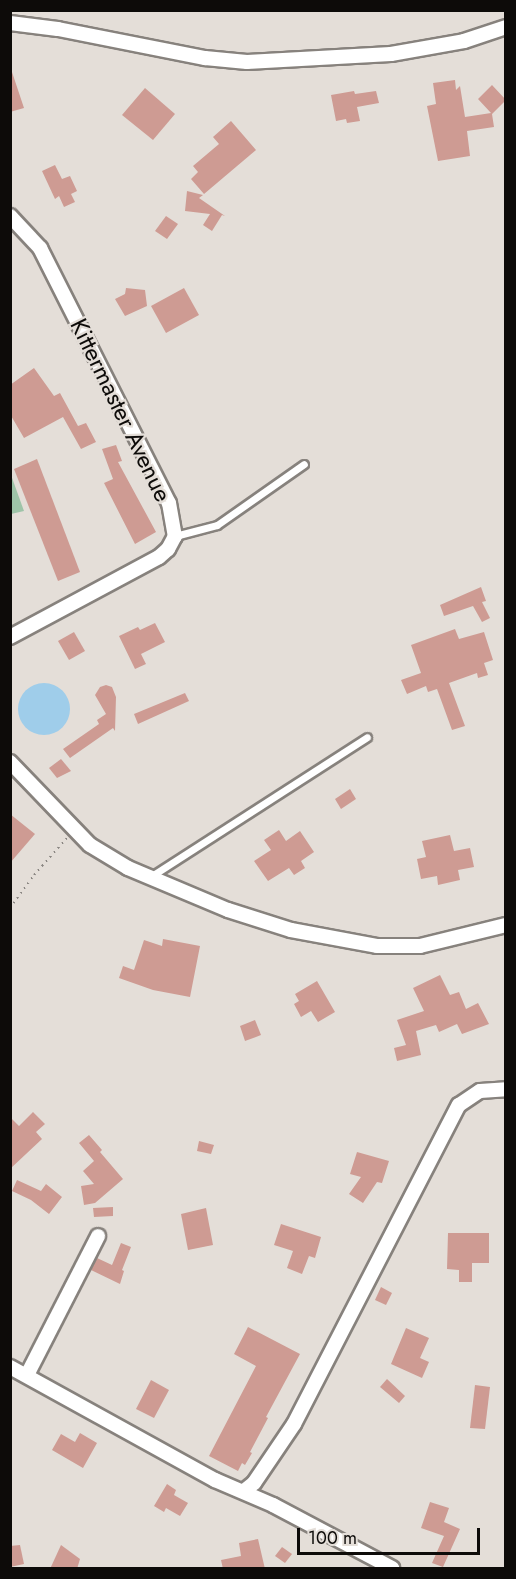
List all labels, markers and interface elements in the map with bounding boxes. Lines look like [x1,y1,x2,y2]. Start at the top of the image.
street label: Kittermaster Avenue [64,314,178,506]
scale bar [300,1516,483,1554]
text: 100 m [308,1525,357,1551]

